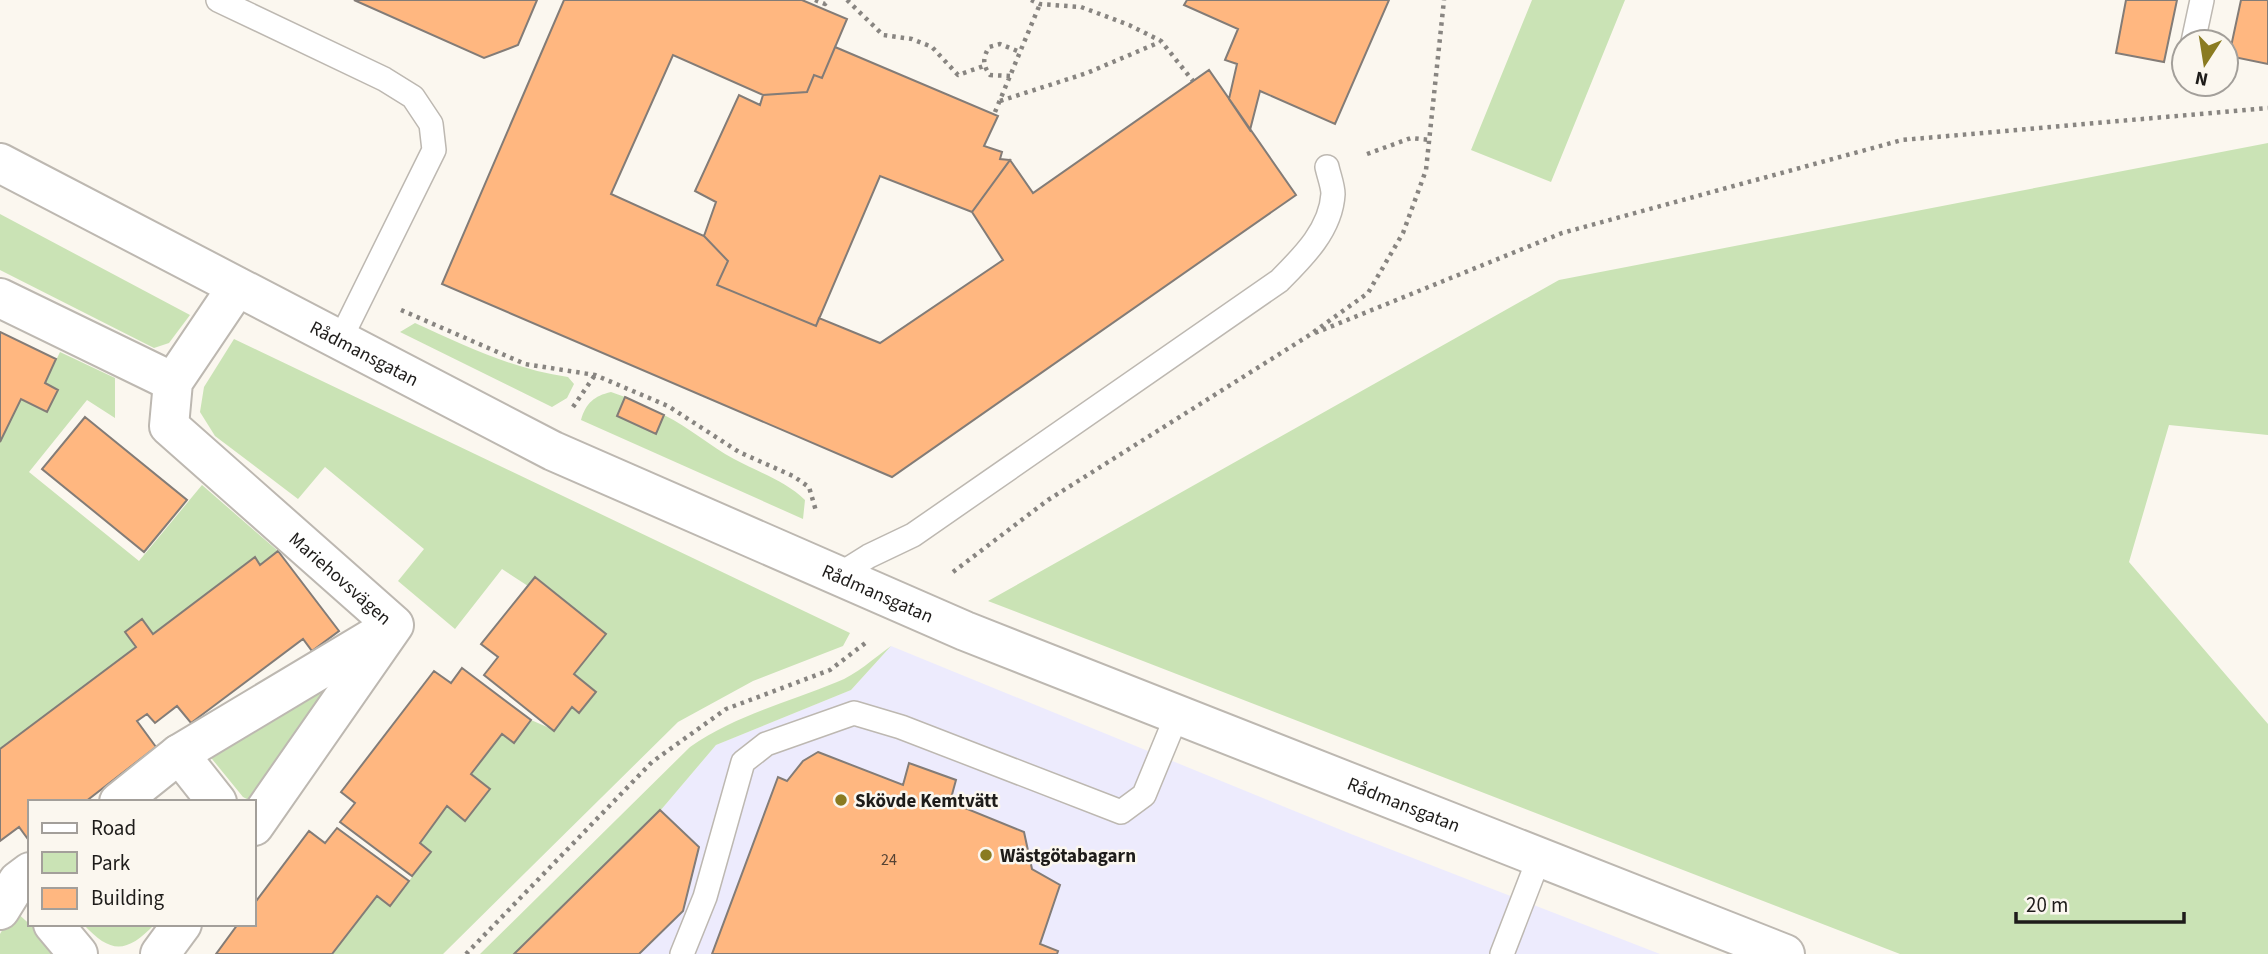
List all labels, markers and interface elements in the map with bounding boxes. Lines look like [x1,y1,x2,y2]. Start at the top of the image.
north arrow [2170,28,2240,98]
text: N [2193,64,2211,93]
street label: Rådmansgatan [305,315,423,394]
street label: Mariehovsvägen [283,526,397,632]
street label: Rådmansgatan [817,558,937,631]
street label: Rådmansgatan [1343,771,1464,840]
place label: Skövde Kemtvätt [855,788,998,815]
marker: Skövde Kemtvätt [833,792,849,808]
legend [28,800,256,926]
text: Road [91,813,136,843]
place label: Wästgötabagarn [1000,843,1136,870]
marker: Wästgötabagarn [978,847,994,863]
text: Park [91,848,131,878]
house number: 24 [881,849,897,871]
scale bar [2016,880,2184,924]
text: Building [91,883,165,913]
text: 20 m [2026,890,2068,920]

